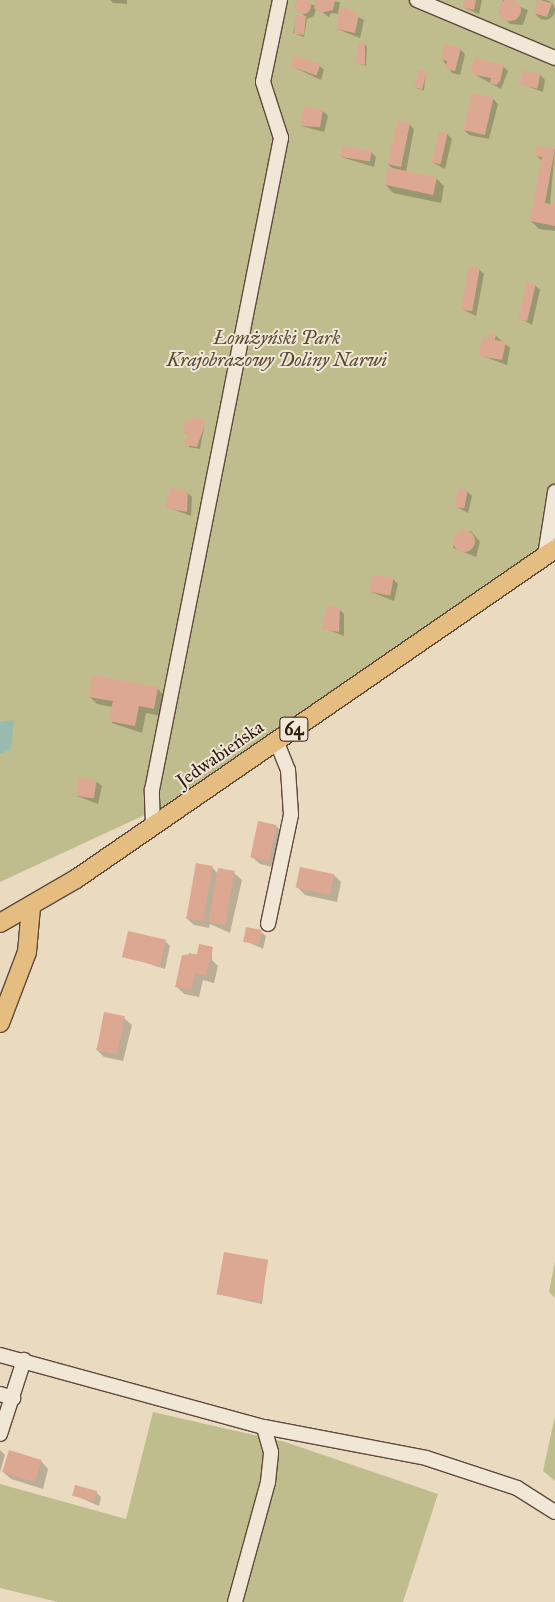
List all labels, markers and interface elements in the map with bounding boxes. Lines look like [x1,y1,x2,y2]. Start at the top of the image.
park label: Łomżyński Park Krajobrazowy Doliny Narwi [167,327,387,371]
road number: 64 [279,714,309,744]
street label: Jedwabieńska [172,716,268,792]

